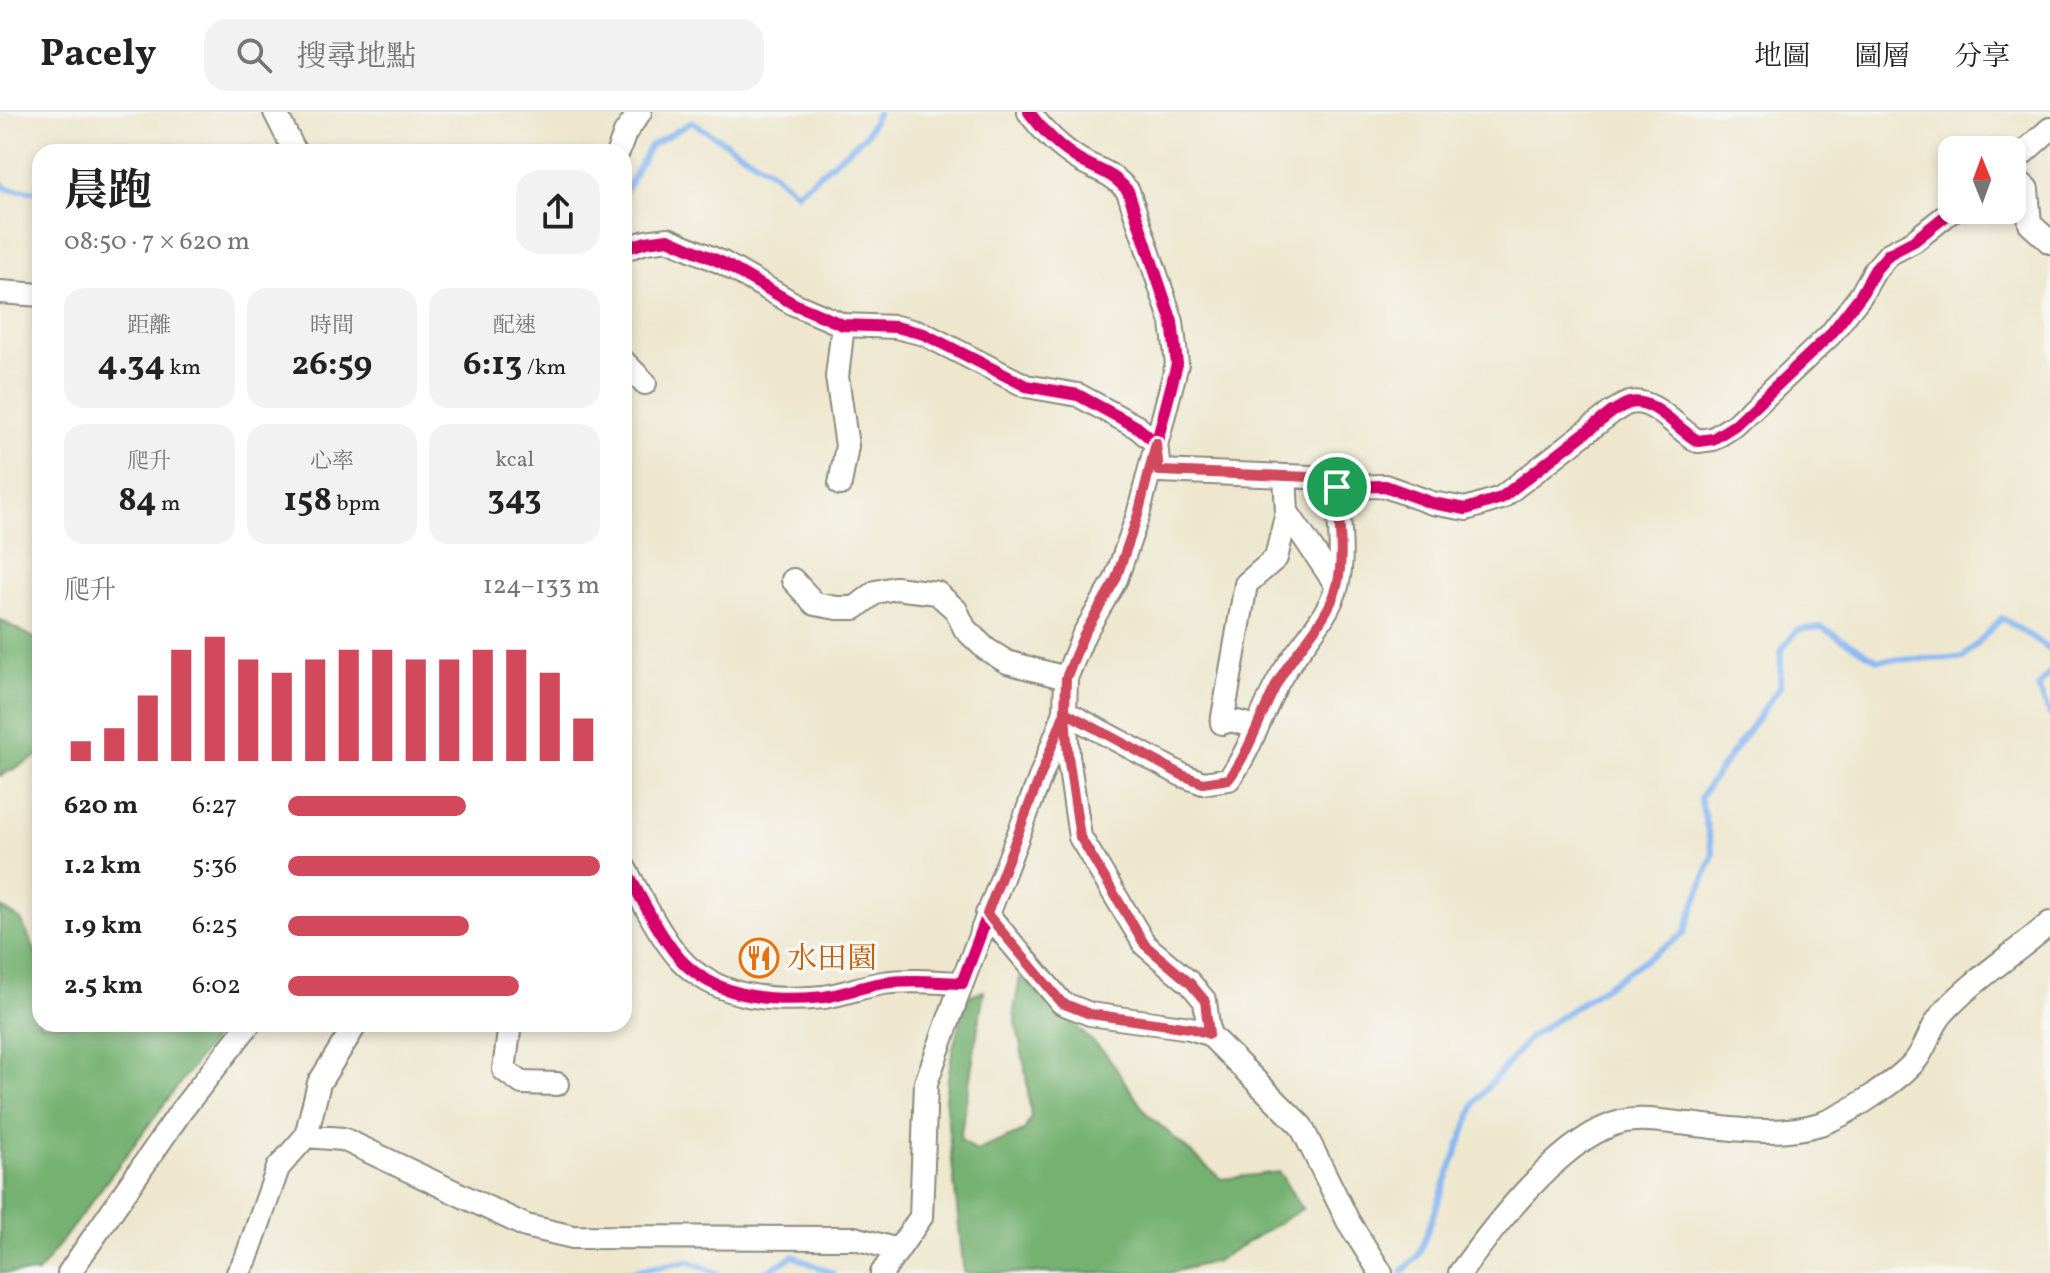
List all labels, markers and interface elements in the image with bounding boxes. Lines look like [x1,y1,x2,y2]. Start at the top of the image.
search box [204,19,764,91]
text: Pacely [40,29,156,82]
icon: search [232,33,276,77]
text: 搜尋地點 [296,37,416,79]
text: 地圖 [1754,38,1810,77]
text: 圖層 [1854,38,1910,77]
text: 分享 [1954,38,2010,77]
north arrow [1938,136,2026,224]
map controls [1938,136,2026,224]
text: 晨跑 [64,163,152,224]
button: share [516,170,600,254]
text: 08:50 · 7 × 620 m [64,224,250,260]
text: 距離 [127,311,171,342]
text: 時間 [310,311,354,342]
text: 配速 [493,311,537,342]
text: 4.34 [98,342,165,389]
text: 26:59 [292,342,372,389]
text: 6:13 [463,342,522,389]
text: km [165,353,201,384]
text: /km [522,353,566,384]
text: kcal [495,445,534,476]
text: 爬升 [127,447,171,478]
text: 心率 [310,447,354,478]
pin [1303,453,1371,521]
icon: arrive [1315,465,1359,509]
text: 343 [488,476,542,523]
text: 84 [118,478,157,525]
text: 158 [283,478,332,525]
text: m [157,489,180,520]
text: bpm [332,489,381,520]
text: 124–133 m [483,568,600,604]
text: 爬升 [64,573,116,609]
text: 620 m [64,788,138,824]
text: 6:27 [192,788,237,824]
text: 1.2 km [64,848,141,884]
text: 5:36 [192,848,237,884]
text: 1.9 km [64,908,142,944]
text: 6:25 [192,908,238,944]
restaurant icon: 水田園 [738,937,780,979]
place label: 水田園 [787,939,877,981]
text: 2.5 km [64,968,143,1004]
text: 6:02 [192,968,241,1004]

